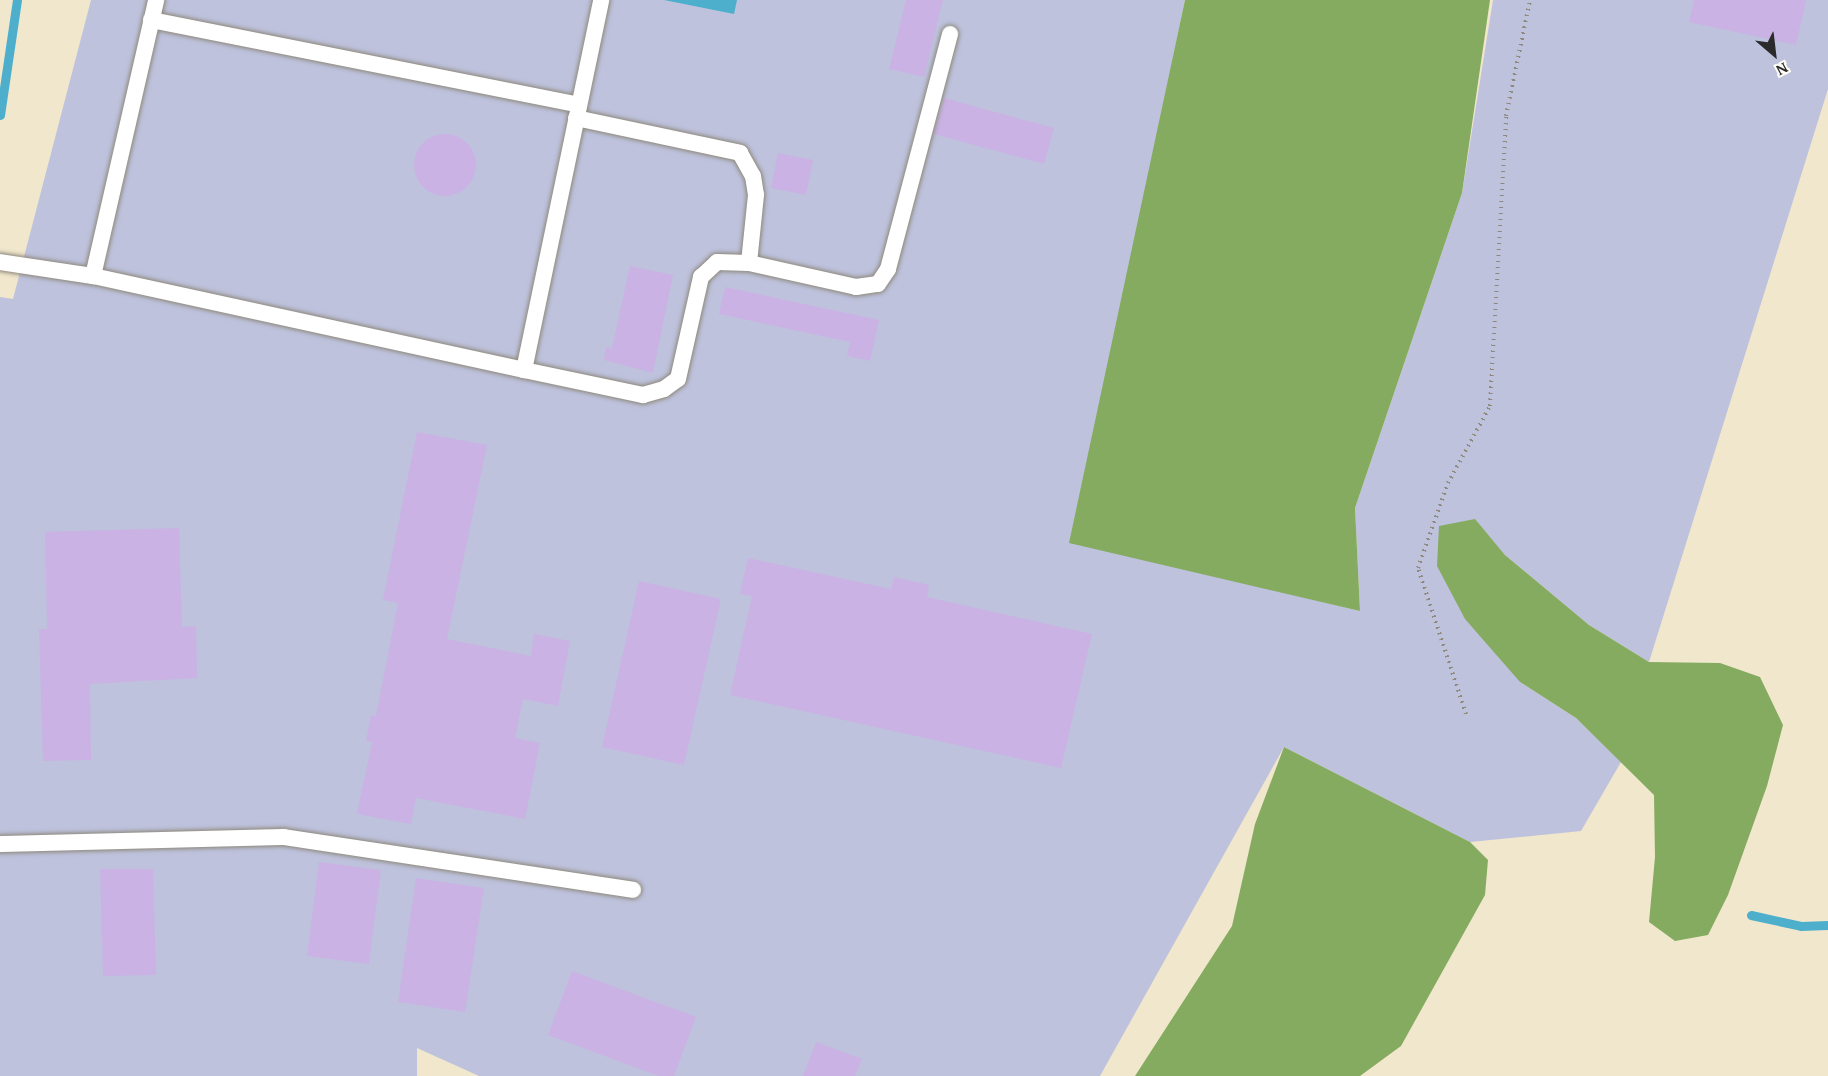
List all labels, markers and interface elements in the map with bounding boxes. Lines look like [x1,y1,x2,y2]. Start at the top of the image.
north arrow [1744,24,1804,84]
text: N [1772,57,1793,83]

